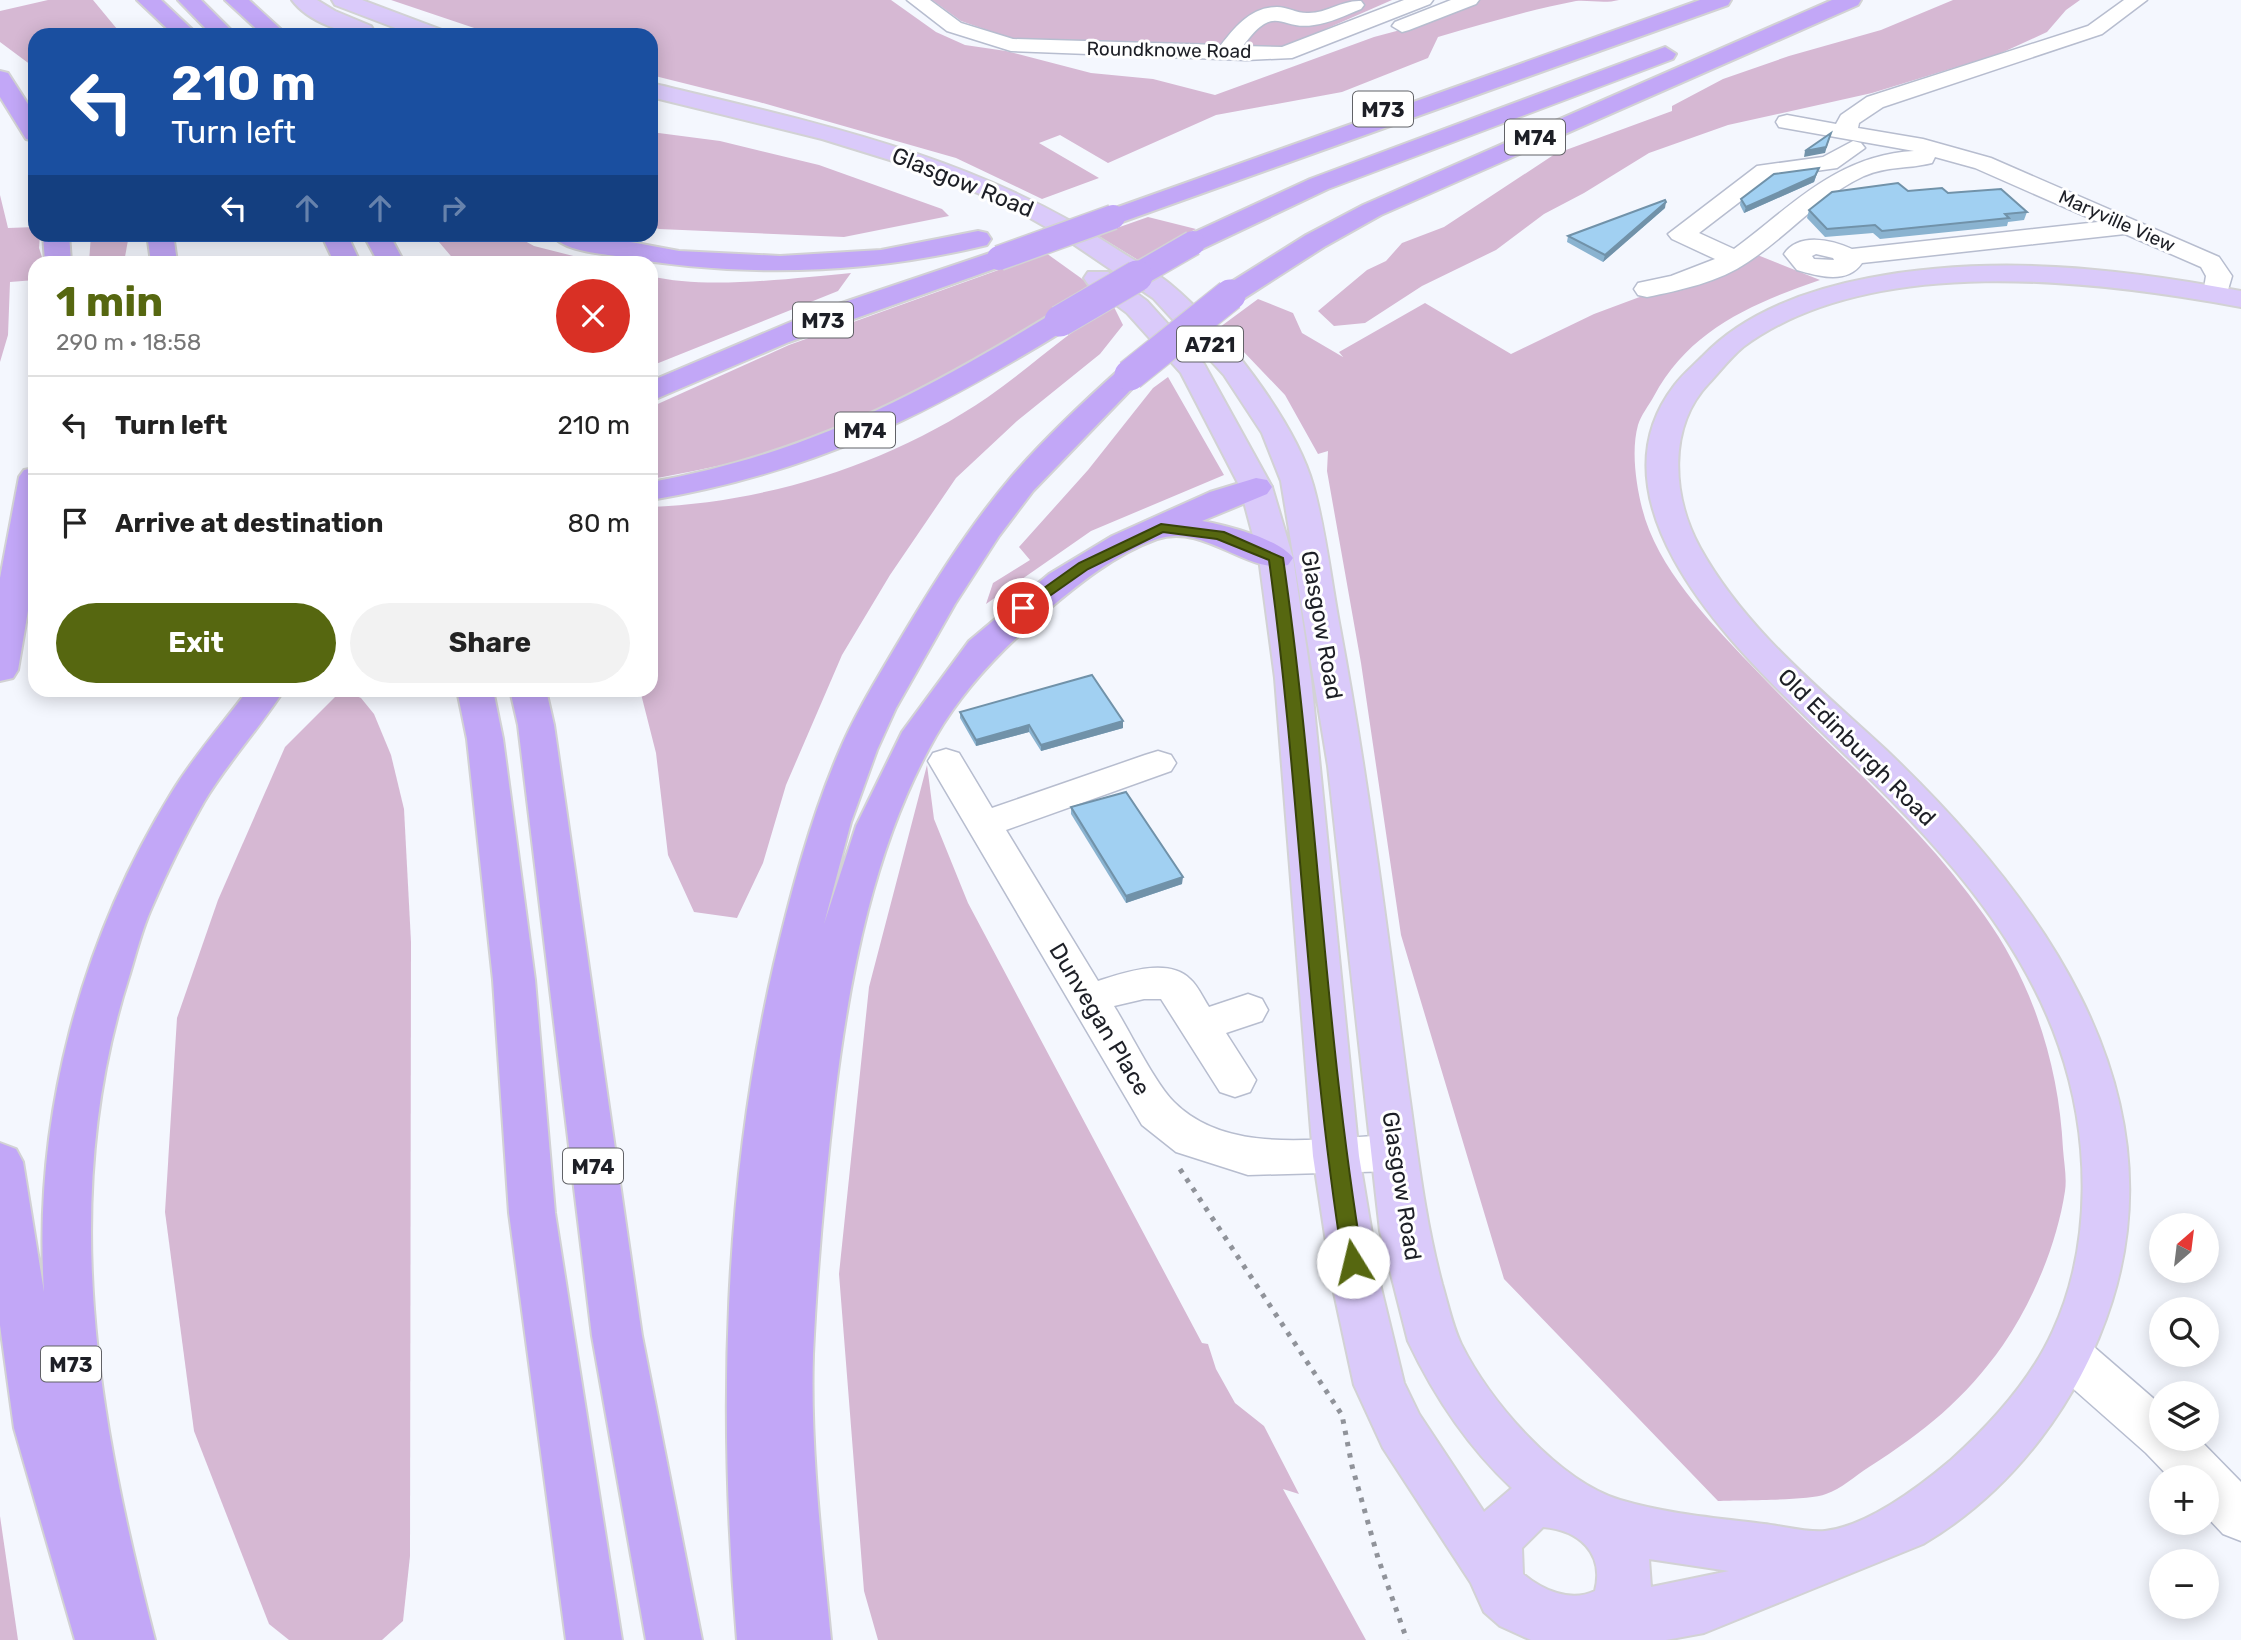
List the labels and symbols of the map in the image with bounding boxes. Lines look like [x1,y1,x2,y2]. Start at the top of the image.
street label: Roundknowe Road [1086,37,1252,63]
road number: M73 [1353,92,1413,126]
road number: M74 [1505,120,1565,154]
street label: Glasgow Road [888,141,1038,223]
street label: Maryville View [2055,185,2179,257]
road number: M73 [793,302,853,338]
road number: A721 [1177,326,1243,362]
road number: M74 [835,412,895,448]
street label: Glasgow Road [1295,549,1349,701]
pin [993,578,1053,638]
street label: Old Edinburgh Road [1772,662,1942,832]
street label: Dunvegan Place [1043,938,1157,1100]
street label: Glasgow Road [1376,1110,1428,1262]
road number: M74 [563,1148,623,1184]
north arrow [2149,1213,2219,1283]
position arrow [1316,1225,1390,1299]
road number: M73 [41,1346,101,1382]

